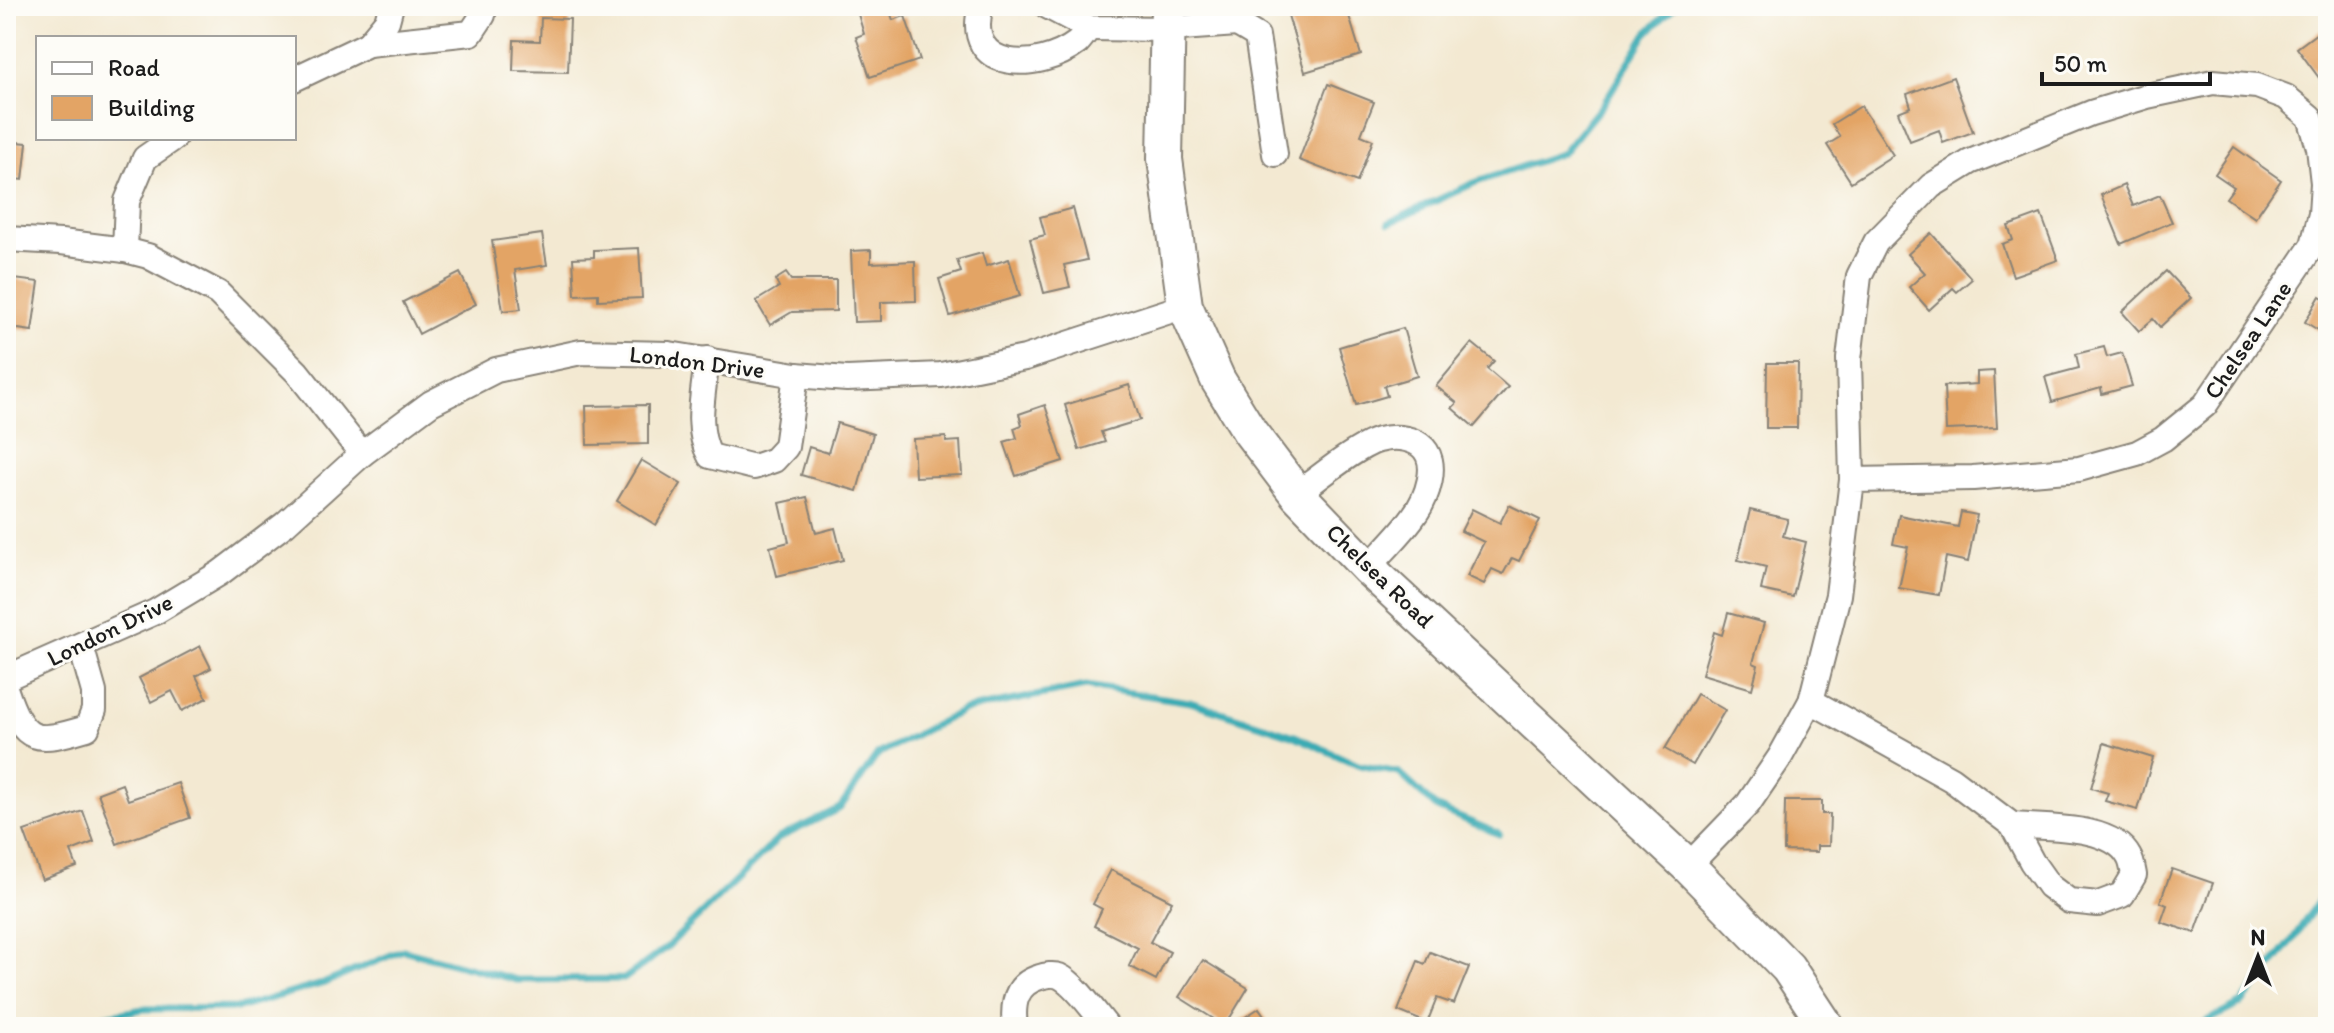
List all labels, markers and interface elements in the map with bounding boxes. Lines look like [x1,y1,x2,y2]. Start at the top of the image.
legend [36,36,296,140]
scale bar [2042,36,2210,86]
text: 50 m [2054,49,2107,78]
text: Road [108,53,160,82]
text: Building [108,93,195,122]
street label: Chelsea Lane [2197,275,2298,404]
street label: London Drive [628,339,766,384]
street label: Chelsea Road [1321,517,1440,634]
street label: London Drive [42,587,177,672]
north arrow [2218,917,2298,997]
text: N [2251,924,2265,951]

